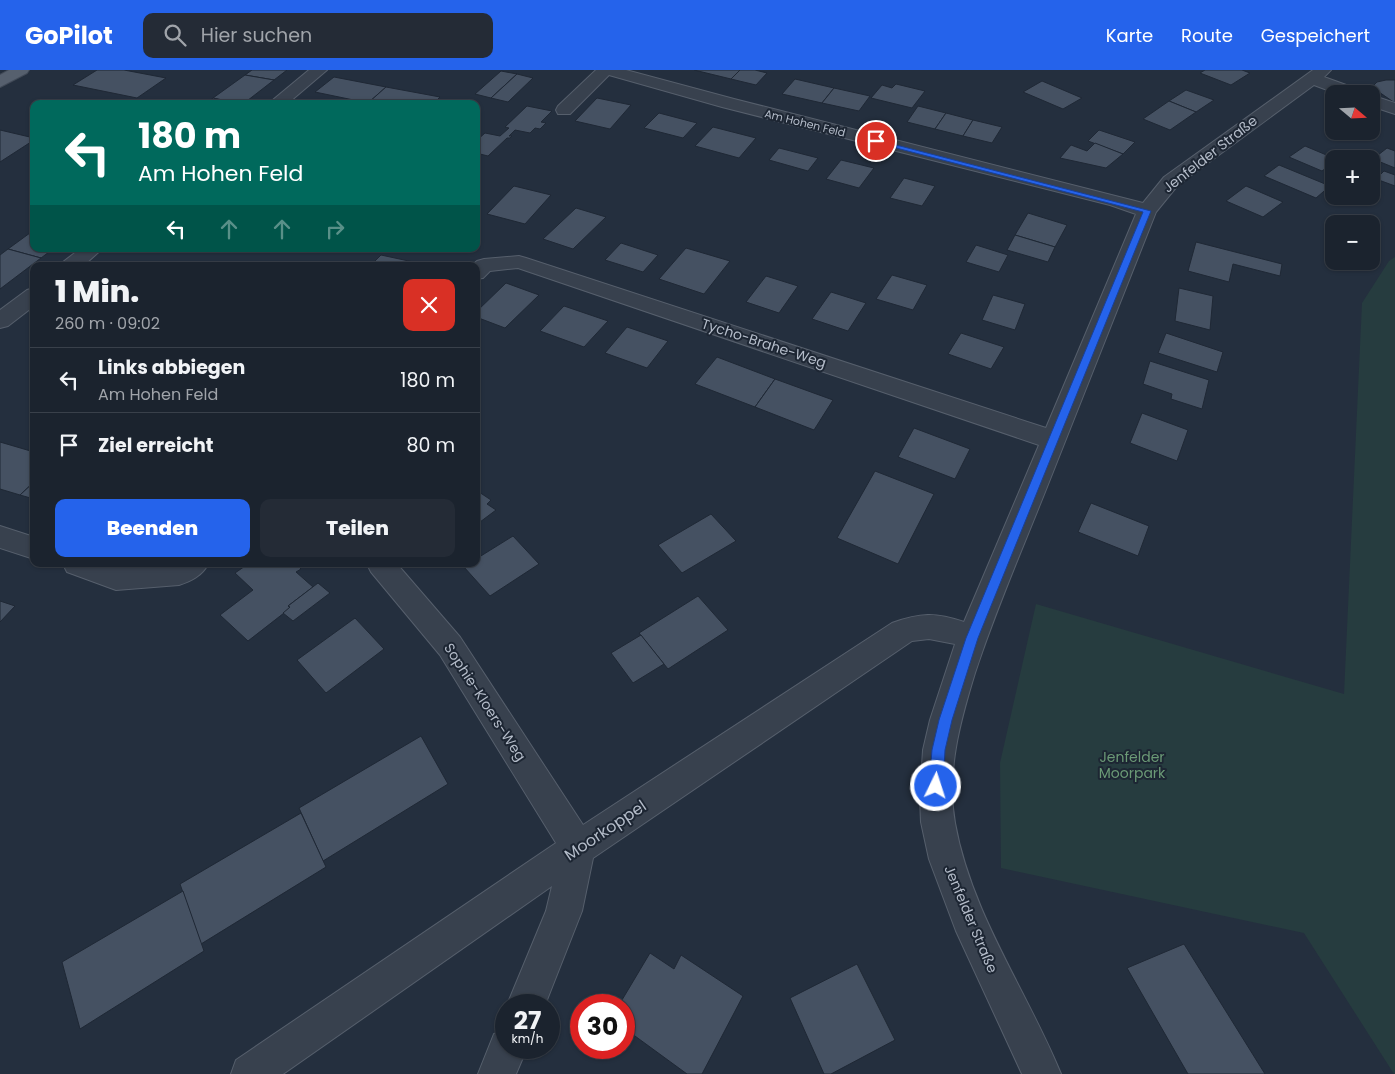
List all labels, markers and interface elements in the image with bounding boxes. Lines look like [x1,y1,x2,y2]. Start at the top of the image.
search box [143,13,493,58]
text: GoPilot [25,19,113,52]
icon: search [161,21,189,49]
text: Hier suchen [201,22,312,49]
text: Karte [1106,23,1153,48]
text: Route [1181,23,1233,48]
text: Gespeichert [1261,23,1370,48]
north arrow [1325,85,1380,140]
map controls [1325,85,1380,270]
street label: Am Hohen Feld [763,105,847,141]
street label: Jenfelder Straße [1158,110,1262,197]
text: 180 m [138,111,241,160]
icon: left [55,120,120,185]
pin [855,120,897,162]
icon: arrive [862,127,890,155]
button: + [1325,150,1380,205]
text: Am Hohen Feld [138,158,303,189]
icon: left [162,215,190,243]
icon: ahead [215,215,243,243]
icon: ahead [268,215,296,243]
icon: right [321,215,349,243]
button: − [1325,215,1380,270]
text: 1 Min. [55,270,139,313]
button: close [403,279,455,331]
text: 260 m · 09:02 [55,312,160,335]
street label: Tycho-Brahe-Weg [699,313,829,373]
text: Links abbiegen [98,354,245,381]
icon: left [55,366,83,394]
text: 180 m [400,367,455,394]
text: Am Hohen Feld [98,383,218,406]
icon: arrive [55,431,83,459]
text: Ziel erreicht [98,432,214,459]
text: 80 m [406,432,455,459]
button: Beenden [55,499,250,557]
button: Teilen [260,499,455,557]
street label: Sophie-Kloers-Weg [439,639,531,765]
park label: Jenfelder Moorpark [1099,747,1166,783]
position arrow [909,759,961,811]
street label: Moorkoppel [560,795,651,866]
street label: Jenfelder Straße [939,862,1003,976]
speed limit sign: 30 [570,994,635,1059]
text: 27 [514,1003,541,1038]
text: km/h [512,1030,543,1047]

